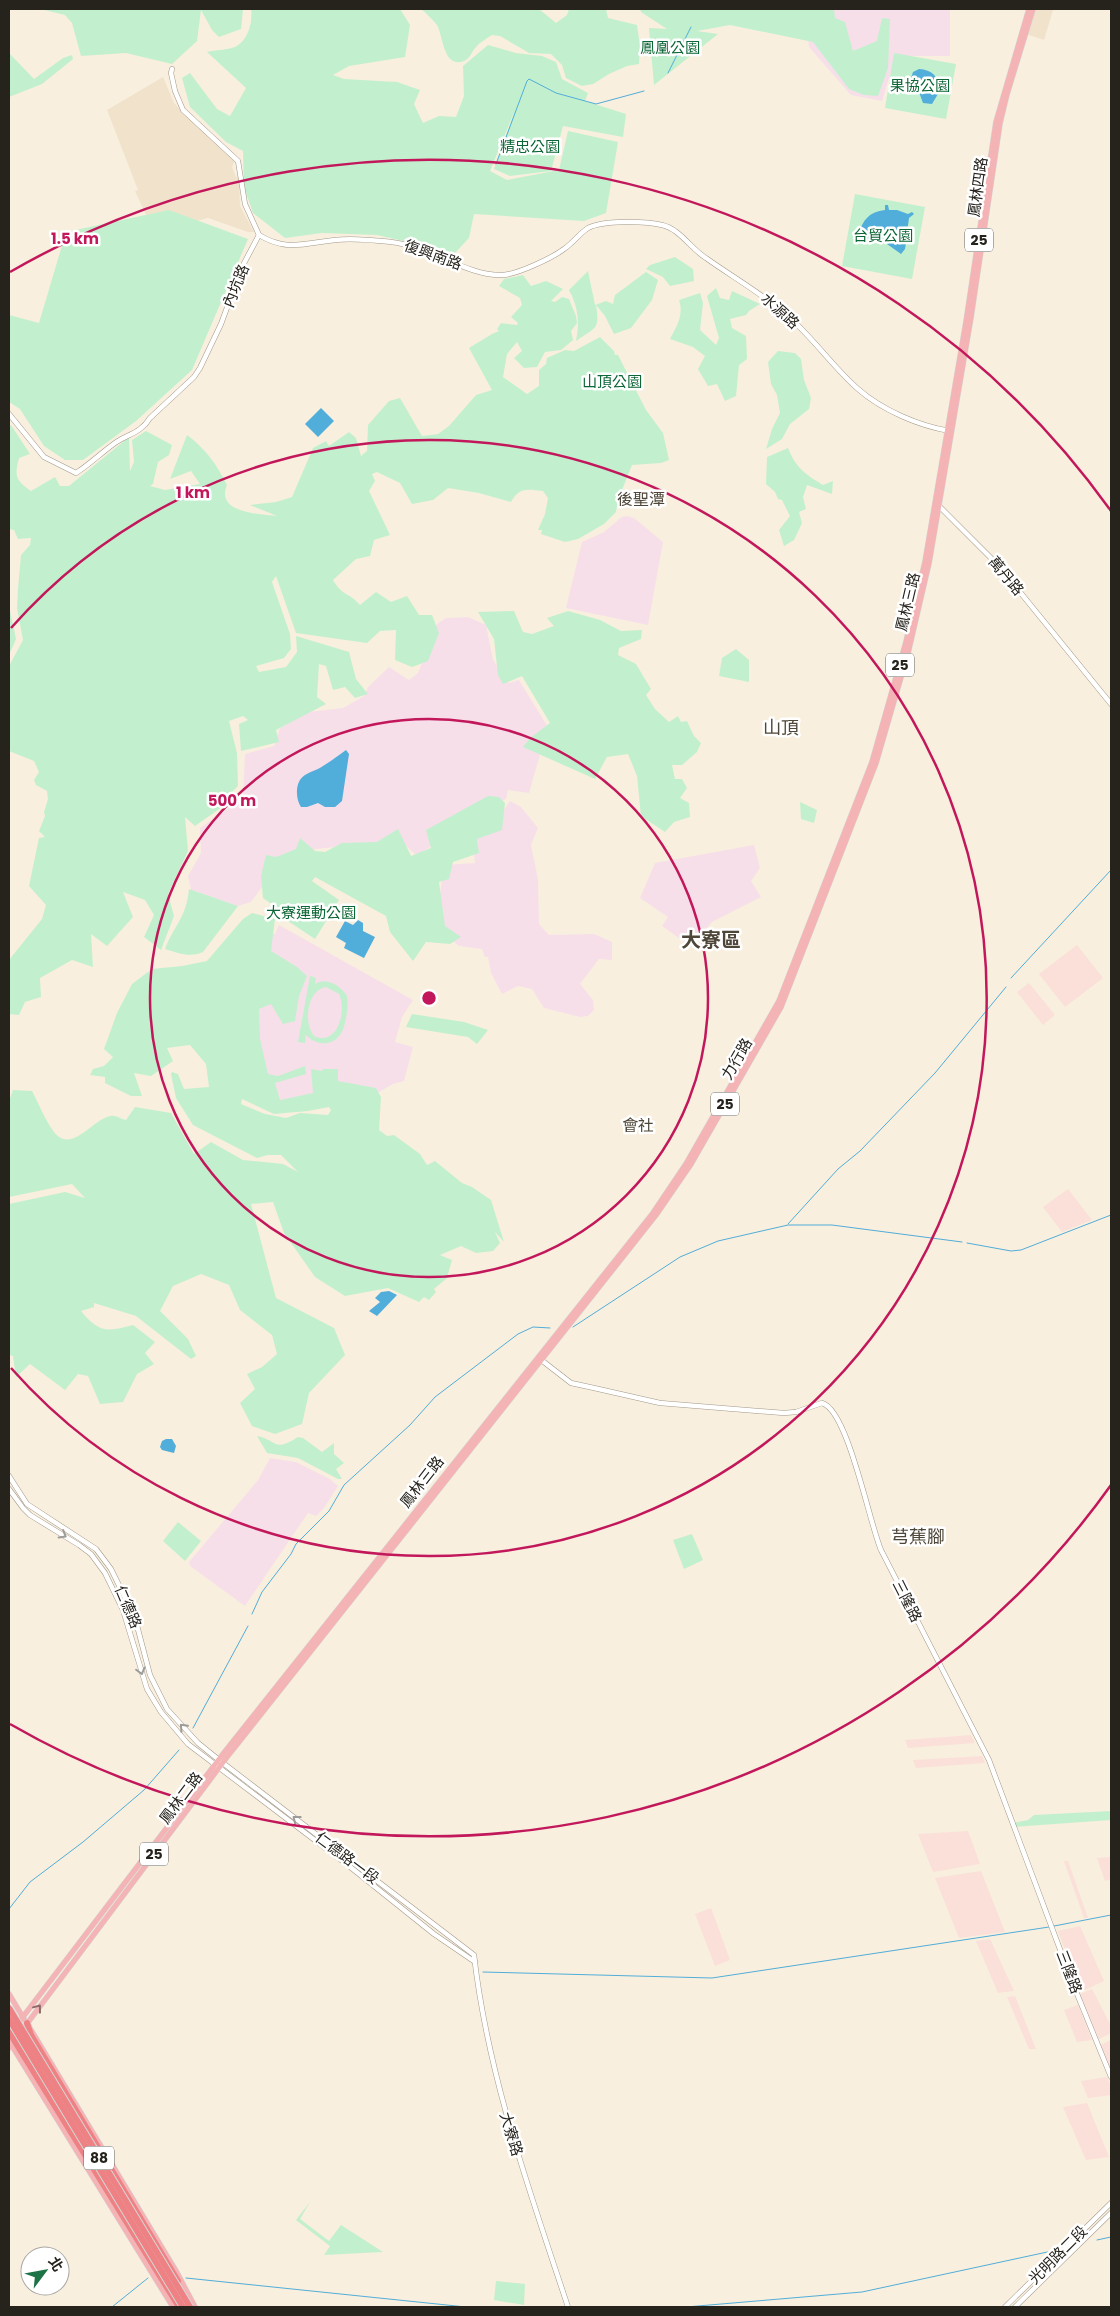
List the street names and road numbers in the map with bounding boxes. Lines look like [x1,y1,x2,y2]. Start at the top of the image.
street label: 鳳林四路 [963,156,992,218]
road number: 25 [965,228,993,252]
street label: 復興南路 [401,234,465,275]
street label: 內坑路 [217,261,254,311]
street label: 水源路 [757,288,804,333]
street label: 萬丹路 [984,552,1029,600]
street label: 鳳林三路 [891,570,924,633]
road number: 25 [886,654,914,676]
street label: 力行路 [716,1034,757,1083]
road number: 25 [711,1092,739,1116]
street label: 鳳林三路 [395,1452,448,1512]
street label: 三隆路 [888,1576,927,1626]
street label: 仁德路 [110,1582,147,1632]
street label: 鳳林二路 [154,1767,207,1828]
street label: 仁德路一段 [311,1827,384,1889]
road number: 25 [140,1842,168,1866]
street label: 三隆路 [1052,1947,1087,1997]
street label: 大寮路 [495,2109,528,2158]
road number: 88 [84,2146,114,2170]
street label: 光明路二段 [1024,2221,1092,2289]

